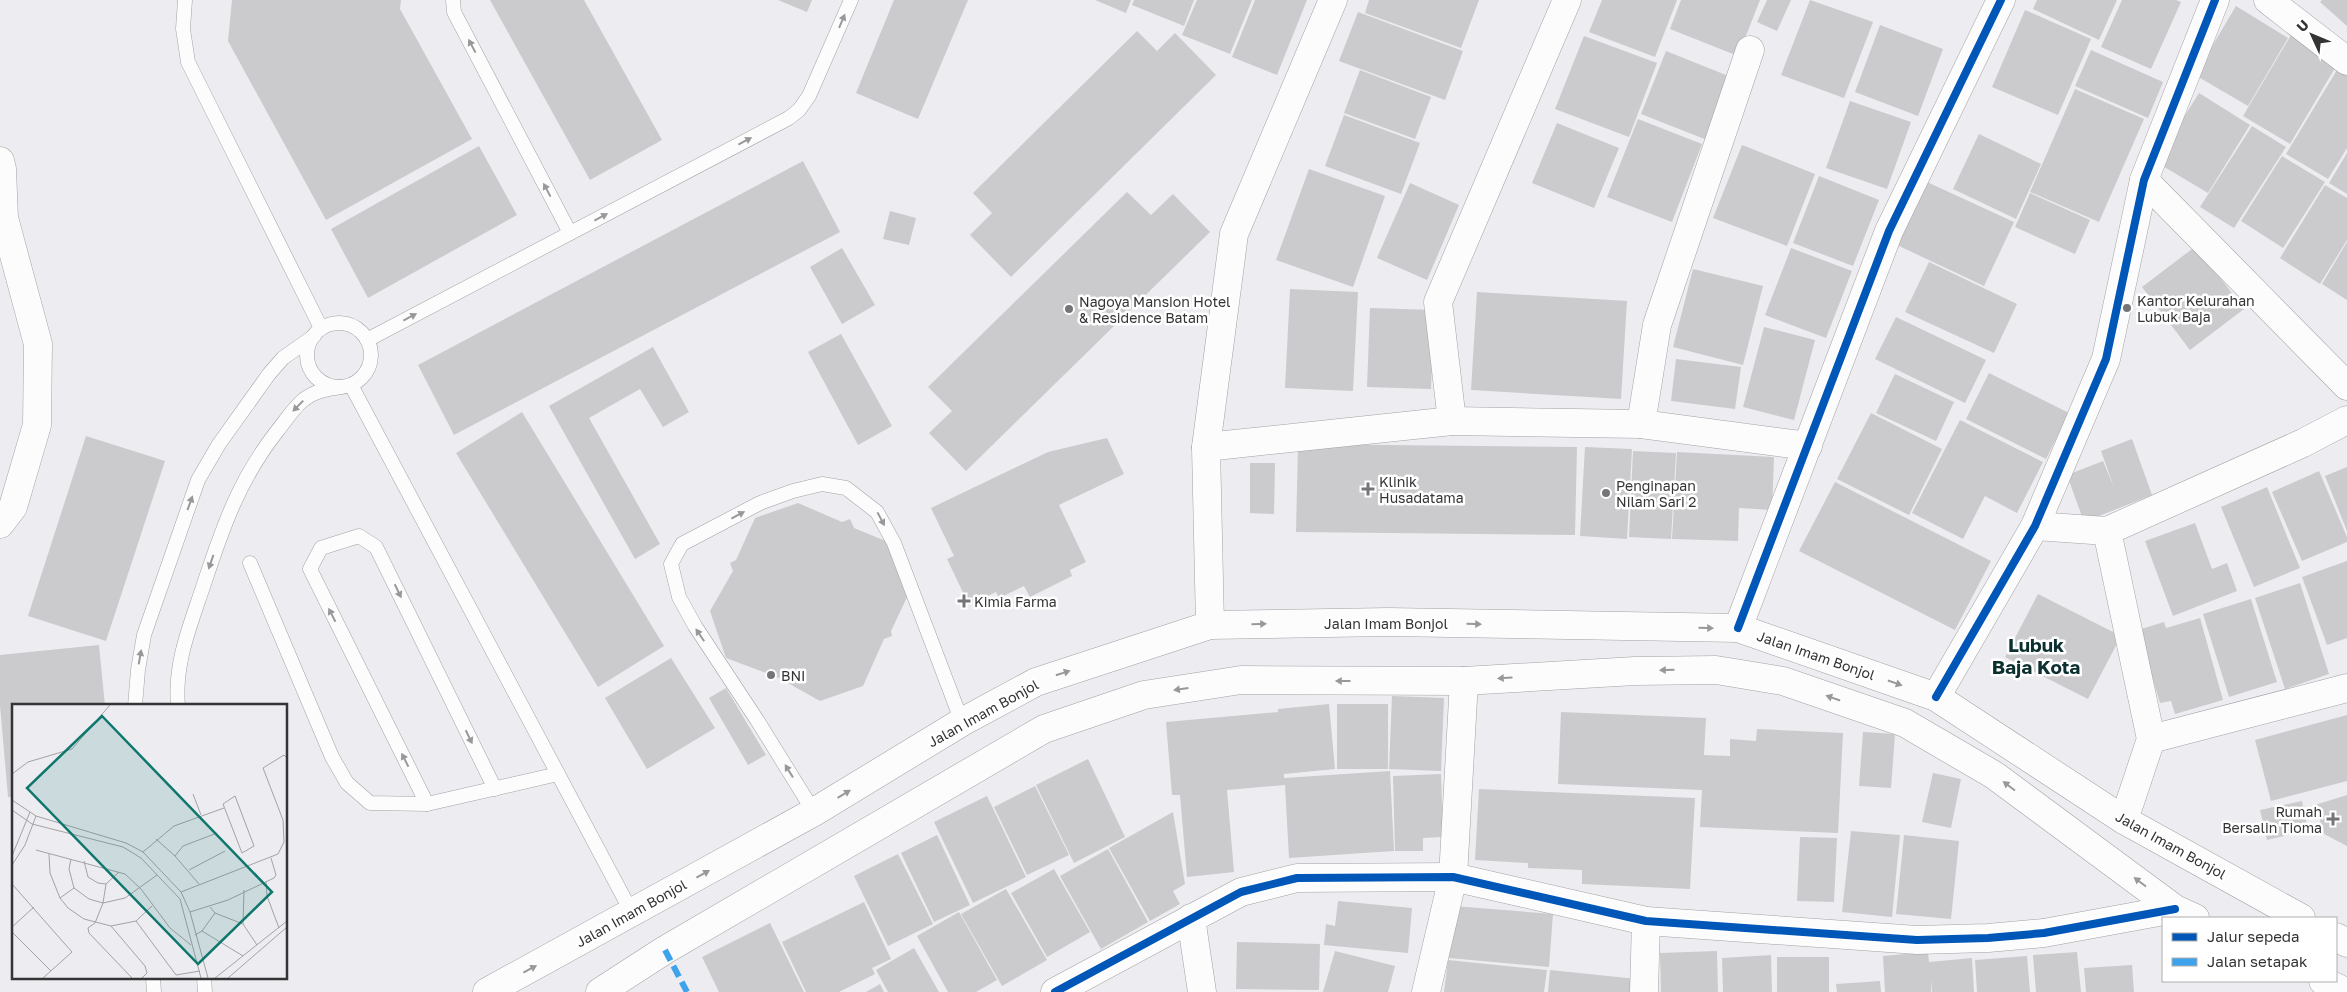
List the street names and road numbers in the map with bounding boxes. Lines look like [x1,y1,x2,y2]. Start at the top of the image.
street label: Jalan Imam Bonjol [1324,615,1448,632]
street label: Jalan Imam Bonjol [1755,627,1877,683]
street label: Jalan Imam Bonjol [925,676,1041,750]
street label: Jalan Imam Bonjol [2113,808,2229,882]
street label: Jalan Imam Bonjol [573,876,689,950]

